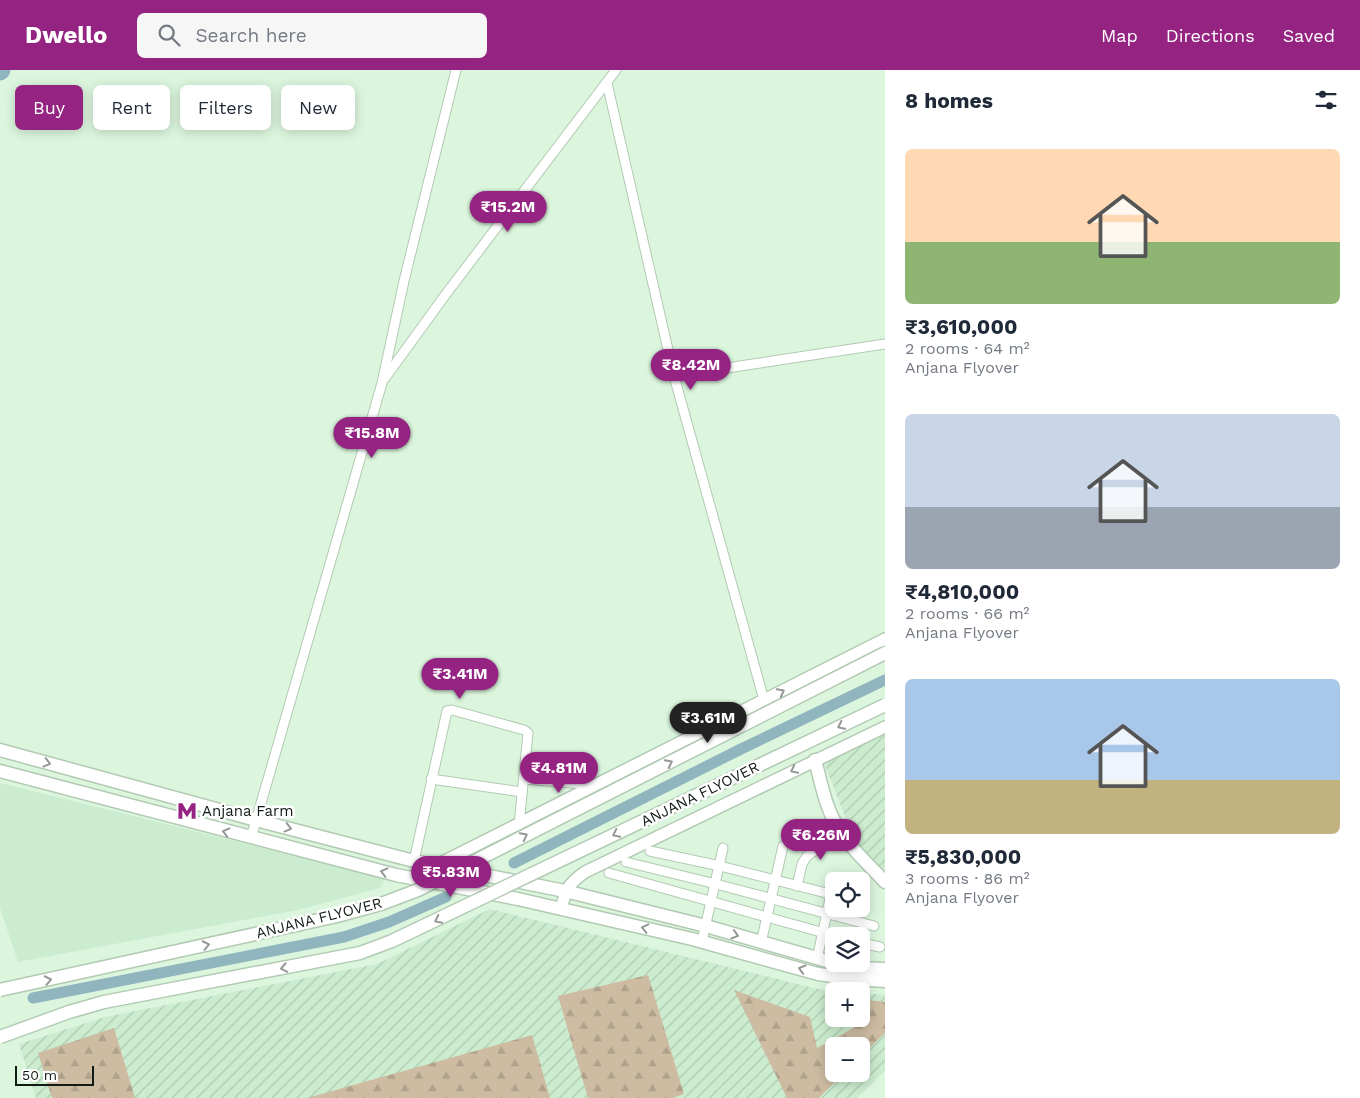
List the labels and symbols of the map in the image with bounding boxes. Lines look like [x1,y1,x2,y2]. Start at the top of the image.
pin: ₹15.2M [467,190,549,233]
pin: ₹8.42M [650,348,732,391]
pin: ₹15.8M [331,416,413,459]
pin: ₹3.41M [419,658,501,700]
one-way arrow [776,688,785,698]
pin: ₹3.61M [667,702,749,744]
one-way arrow [837,720,846,730]
pin: ₹4.81M [518,752,600,794]
one-way arrow [42,757,51,767]
street label: ANJANA FLYOVER [638,758,762,830]
one-way arrow [663,759,672,769]
one-way arrow [790,764,799,775]
metro station icon: Anjana Farm [176,800,198,822]
place label: Anjana Farm [202,802,294,820]
pin: ₹6.26M [780,818,862,861]
one-way arrow [284,823,292,833]
one-way arrow [223,827,231,837]
one-way arrow [612,828,621,839]
one-way arrow [518,832,527,842]
pin: ₹5.83M [410,856,492,898]
one-way arrow [380,868,388,878]
street label: ANJANA FLYOVER [254,894,384,942]
one-way arrow [434,914,443,924]
one-way arrow [641,923,650,934]
one-way arrow [731,930,739,940]
one-way arrow [202,940,211,951]
one-way arrow [279,962,288,972]
one-way arrow [799,965,807,975]
one-way arrow [43,975,52,986]
scale bar [15,1063,94,1086]

